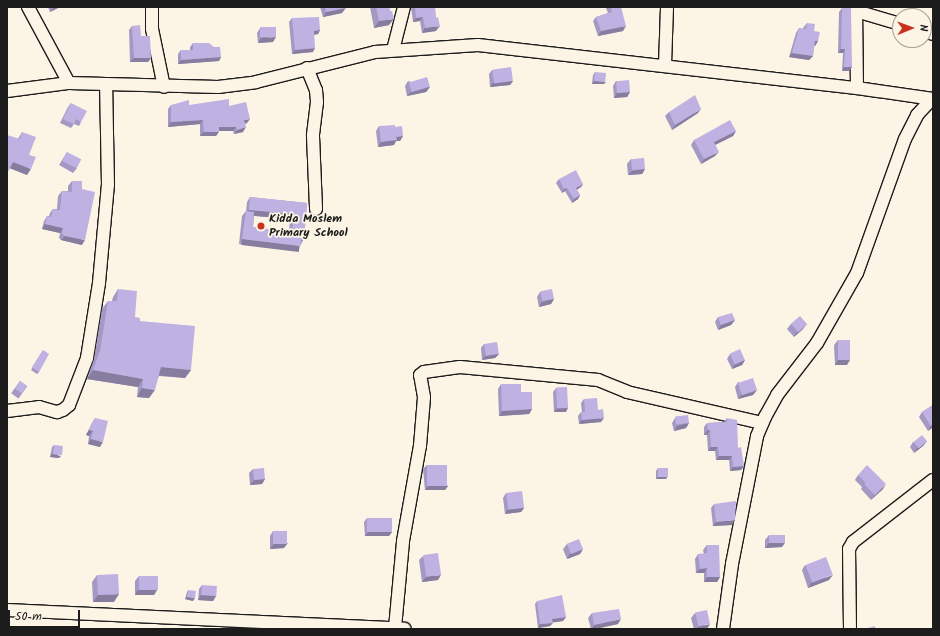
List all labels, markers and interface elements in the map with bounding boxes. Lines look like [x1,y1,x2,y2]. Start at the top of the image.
north arrow [892,8,932,48]
text: N [914,24,932,31]
place label: Kidda Moslem Primary School [269,212,348,240]
marker: Kidda Moslem Primary School [256,221,266,231]
scale bar [10,602,82,628]
text: 50 m [15,607,42,626]

